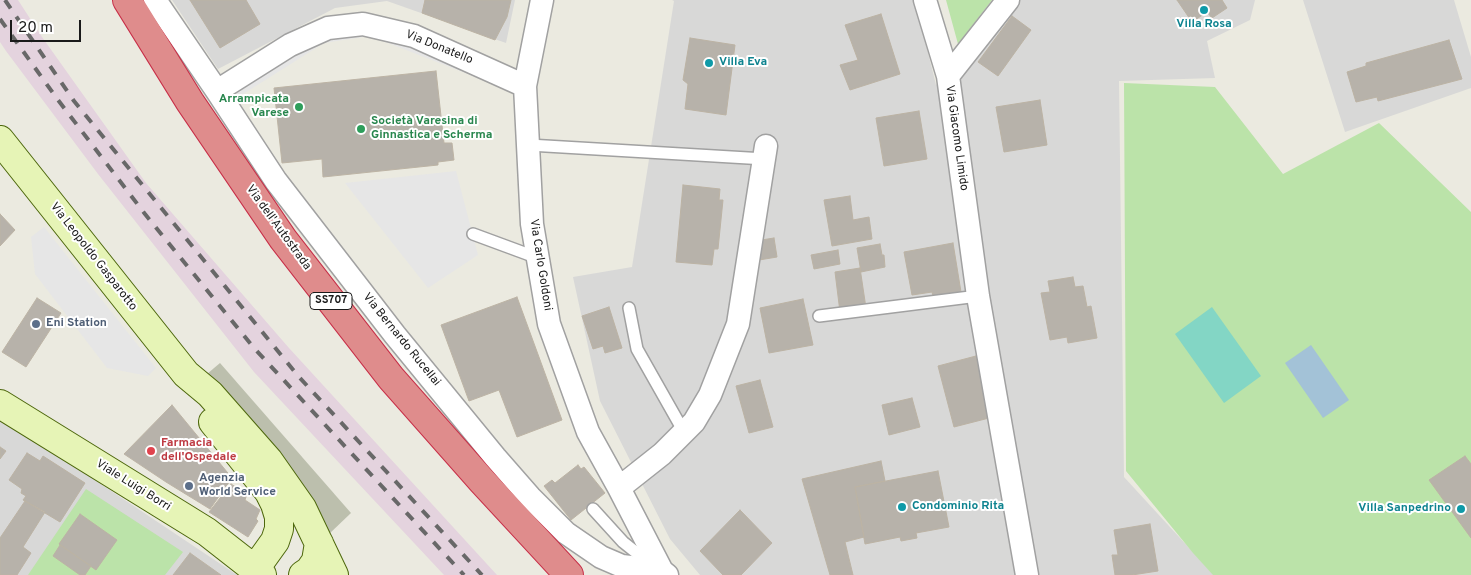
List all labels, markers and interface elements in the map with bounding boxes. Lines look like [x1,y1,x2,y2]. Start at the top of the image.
marker: Villa Rosa [1198,4,1210,16]
scale bar [12,10,84,42]
place label: Villa Rosa [1176,18,1232,32]
text: 20 m [18,19,53,38]
street label: Via Donatello [403,28,475,68]
place label: Villa Eva [719,56,767,70]
marker: Villa Eva [703,57,715,69]
street label: Via Giacomo Limido [941,84,971,192]
place label: Arrampicata Varese [219,93,289,121]
marker: Arrampicata Varese [293,101,305,113]
place label: Società Varesina di Ginnastica e Scherma [371,115,493,143]
marker: Società Varesina di Ginnastica e Scherma [355,123,367,135]
street label: Via dell'Autostrada [242,183,314,273]
street label: Via Leopoldo Gasparotto [46,200,140,314]
street label: Via Carlo Goldoni [526,218,554,312]
street label: Via Bernardo Rucellai [359,290,443,390]
road number: SS707 [310,292,352,310]
place label: Eni Station [46,317,107,331]
marker: Eni Station [30,318,42,330]
place label: Farmacia dell'Ospedale [161,437,236,465]
marker: Farmacia dell'Ospedale [145,445,157,457]
street label: Viale Luigi Borri [93,457,173,515]
place label: Agenzia World Service [199,472,276,500]
marker: Agenzia World Service [183,480,195,492]
place label: Condominio Rita [912,500,1004,514]
marker: Condominio Rita [896,501,908,513]
place label: Villa Sanpedrino [1358,502,1451,516]
marker: Villa Sanpedrino [1455,503,1467,515]

